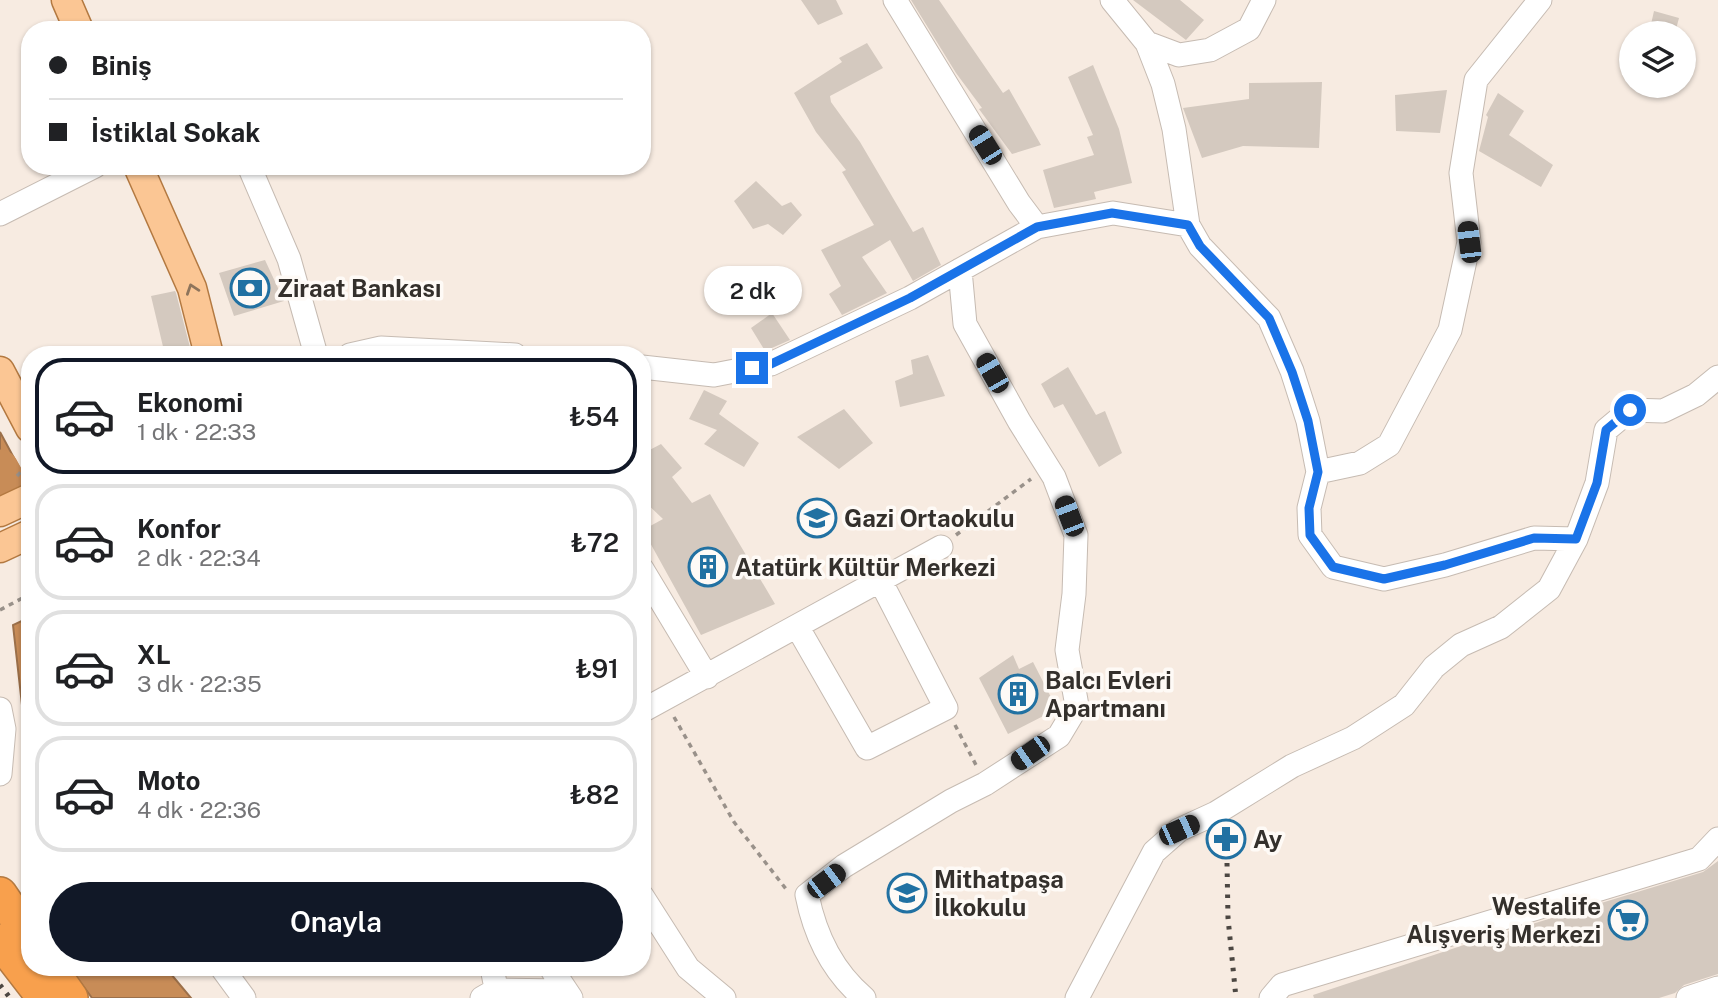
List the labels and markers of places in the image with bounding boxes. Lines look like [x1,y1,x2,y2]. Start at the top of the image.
bank icon: Ziraat Bankası [229,267,271,309]
place label: Ziraat Bankası [277,274,441,302]
school or university icon: Gazi Ortaokulu [796,497,838,539]
place label: Gazi Ortaokulu [844,504,1015,532]
building icon: Atatürk Kültür Merkezi [687,546,729,588]
place label: Atatürk Kültür Merkezi [735,553,996,581]
place label: Balcı Evleri Apartmanı [1045,666,1172,722]
building icon: Balcı Evleri Apartmanı [997,673,1039,715]
pharmacy icon: Ay [1205,818,1247,860]
place label: Ay [1253,825,1283,853]
place label: Mithatpaşa İlkokulu [934,865,1064,921]
school or university icon: Mithatpaşa İlkokulu [886,872,928,914]
place label: Westalife Alışveriş Merkezi [1406,892,1601,949]
supermarket icon: Westalife Alışveriş Merkezi [1607,899,1649,941]

